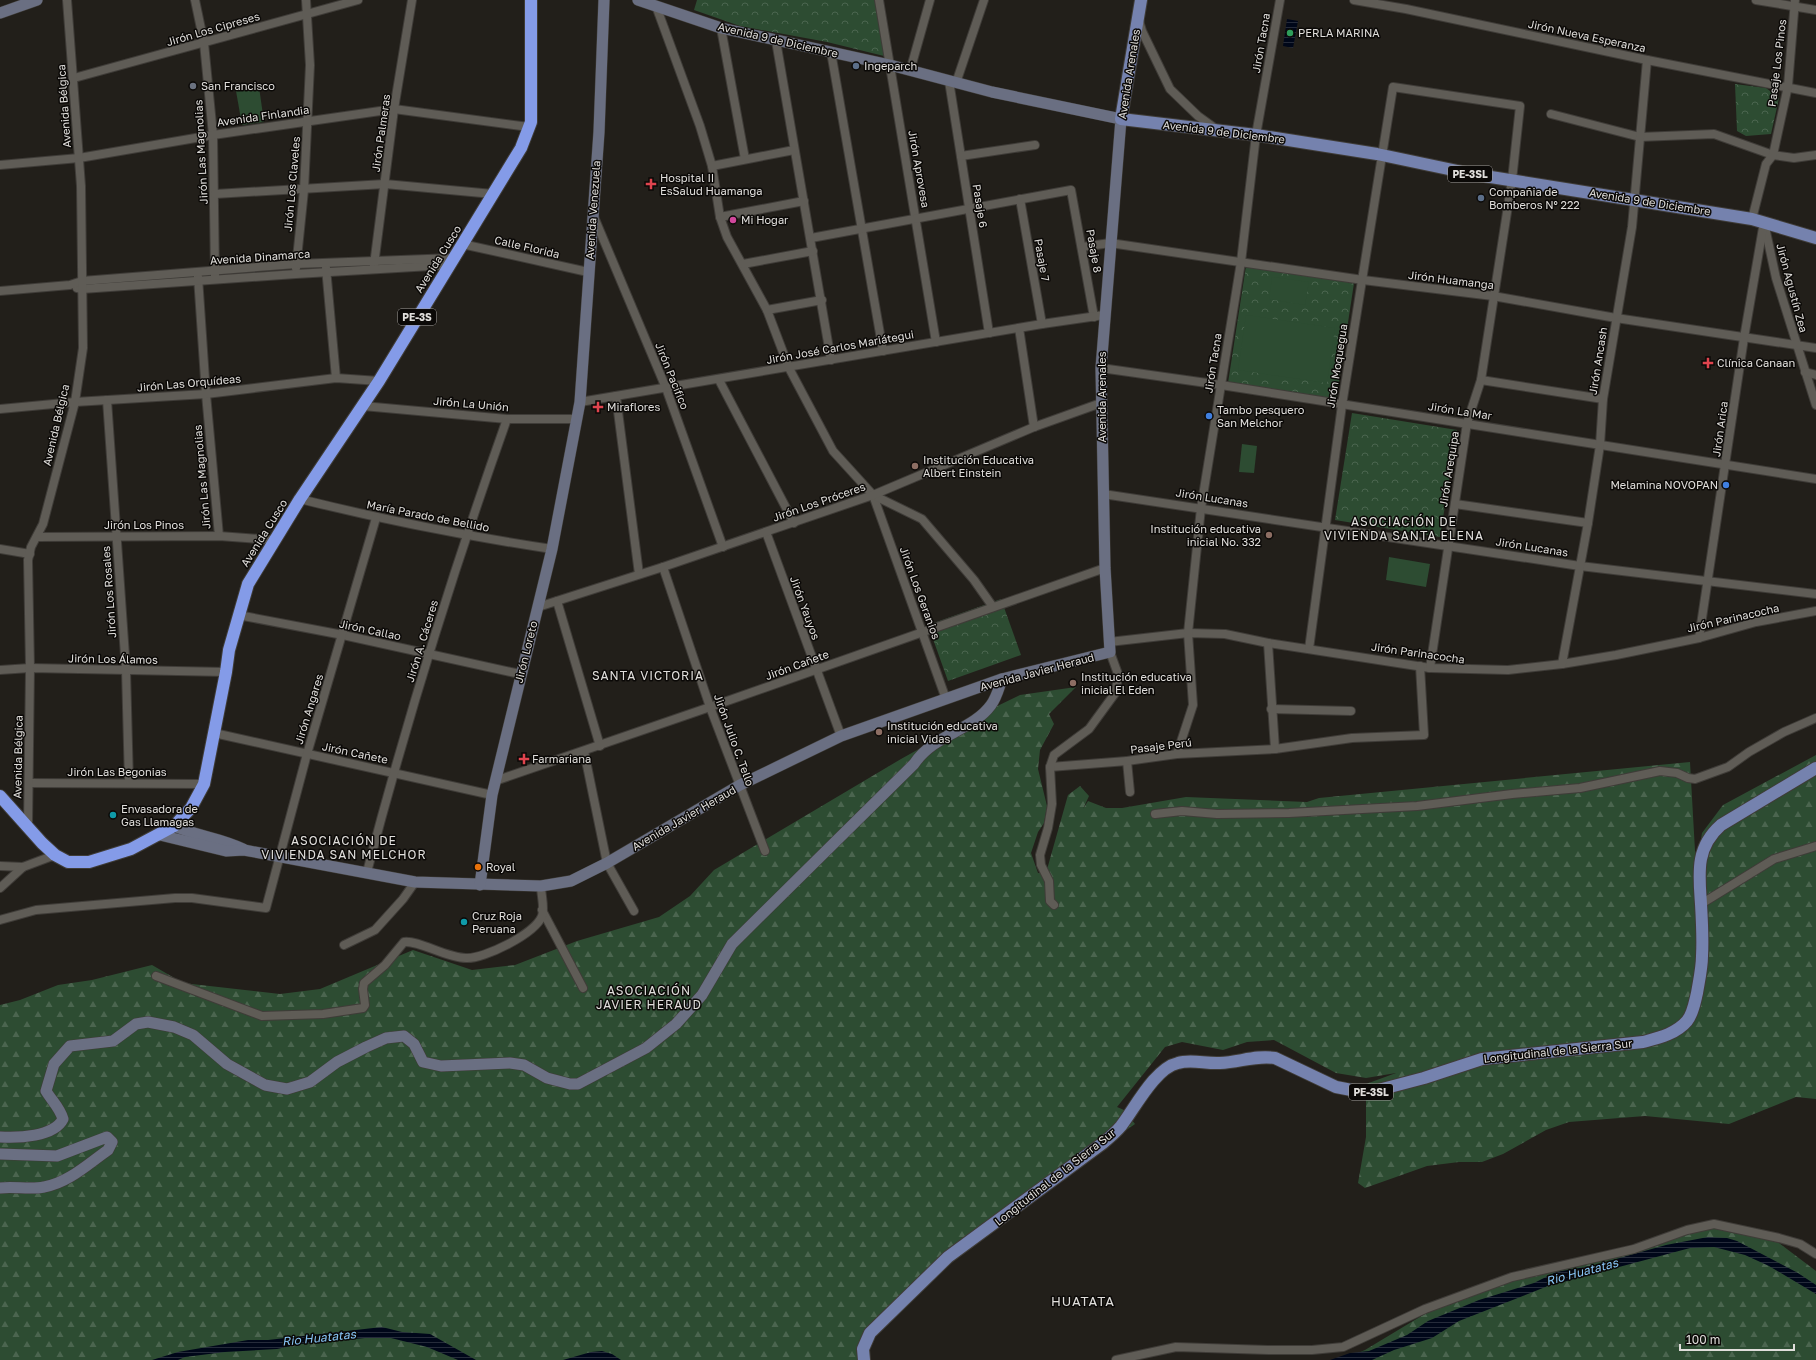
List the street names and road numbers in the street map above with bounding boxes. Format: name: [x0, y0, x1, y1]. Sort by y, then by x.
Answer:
street label: Jirón Los Cipreses: [165, 9, 261, 48]
street label: Jirón Tacna: [1249, 12, 1272, 74]
street label: Jirón Nueva Esperanza: [1527, 17, 1647, 54]
street label: Pasaje Los Pinos: [1765, 18, 1788, 107]
street label: Avenida 9 de Diciembre: [717, 19, 839, 60]
street label: Avenida Arenales: [1115, 28, 1142, 120]
street label: Avenida Bélgica: [54, 64, 73, 148]
street label: Jirón Palmeras: [369, 93, 392, 173]
street label: Jirón Las Magnolias: [191, 99, 210, 205]
street label: Avenida Finlandia: [216, 103, 310, 128]
street label: Avenida 9 de Diciembre: [1162, 118, 1286, 145]
street label: Jirón Aprovesa: [906, 129, 933, 209]
street label: Jirón Los Claveles: [281, 136, 302, 232]
street label: Avenida Venezuela: [583, 160, 602, 260]
road number: PE-3SL: [1448, 166, 1492, 182]
street label: Pasaje 6: [971, 183, 990, 229]
street label: Avenida 9 de Diciembre: [1588, 185, 1712, 218]
street label: Avenida Cusco: [412, 222, 464, 295]
street label: Pasaje 8: [1084, 228, 1105, 274]
street label: Calle Florida: [493, 233, 561, 260]
street label: Pasaje 7: [1032, 237, 1053, 283]
street label: Jirón Agustín Zea: [1774, 242, 1811, 334]
street label: Avenida Dinamarca: [209, 247, 311, 266]
street label: Jirón Huamanga: [1407, 268, 1495, 291]
road number: PE-3S: [398, 309, 436, 325]
street label: Jirón Moquegua: [1323, 323, 1350, 409]
street label: Jirón Ancash: [1586, 326, 1609, 396]
street label: Jirón José Carlos Mariátegui: [765, 327, 915, 366]
street label: Jirón Tacna: [1201, 332, 1224, 394]
street label: Jirón Pacifico: [653, 340, 692, 412]
street label: Avenida Arenales: [1095, 351, 1108, 443]
street label: Jirón Las Orquídeas: [136, 371, 242, 394]
street label: Avenida Bélgica: [40, 383, 71, 467]
street label: Jirón La Unión: [433, 394, 509, 413]
street label: Jirón La Mar: [1427, 399, 1494, 422]
street label: Jirón Arica: [1709, 400, 1730, 458]
street label: Jirón Las Magnolias: [190, 424, 213, 530]
street label: Jirón Arequipa: [1436, 430, 1461, 508]
street label: Jirón Los Próceres: [771, 479, 867, 524]
street label: Jirón Lucanas: [1175, 485, 1249, 510]
street label: Avenida Cusco: [238, 496, 290, 569]
street label: María Parado de Bellido: [366, 497, 491, 534]
street label: Jirón Los Pinos: [104, 518, 184, 531]
street label: Jirón Lucanas: [1495, 534, 1569, 559]
street label: Jirón Los Rosales: [99, 545, 118, 639]
street label: Jirón Los Geranios: [898, 545, 943, 641]
street label: Jirón Yauyos: [788, 574, 823, 642]
street label: Jirón A. Cáceres: [403, 598, 440, 684]
street label: Jirón Parinacocha: [1685, 601, 1780, 634]
street label: Jirón Callao: [338, 617, 403, 642]
street label: Jirón Loreto: [512, 619, 540, 684]
street label: Jirón Parinacocha: [1370, 639, 1466, 666]
street label: Jirón Cañete: [763, 647, 831, 682]
street label: Avenida Javier Heraud: [978, 650, 1095, 693]
street label: Jirón Los Álamos: [68, 651, 158, 666]
street label: Jirón Angares: [292, 672, 325, 746]
street label: Jirón Julio C. Tello: [712, 692, 757, 788]
street label: Avenida Bélgica: [10, 715, 25, 799]
street label: Pasaje Perú: [1129, 735, 1192, 756]
street label: Jirón Cañete: [321, 739, 389, 766]
street label: Jirón Las Begonias: [67, 765, 167, 778]
street label: Avenida Javier Heraud: [630, 783, 738, 853]
street label: Longitudinal de la Sierra Sur: [1483, 1036, 1634, 1065]
road number: PE-3SL: [1349, 1084, 1393, 1100]
street label: Longitudinal de la Sierra Sur: [992, 1125, 1118, 1228]

